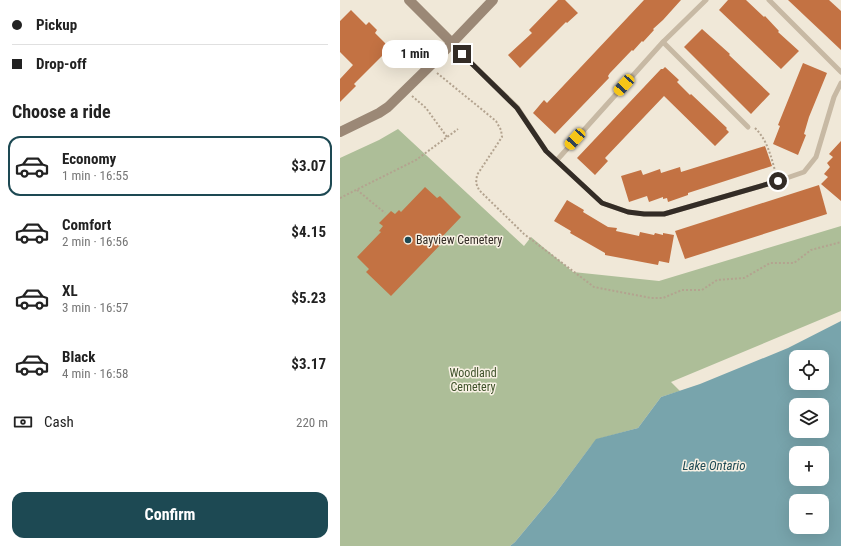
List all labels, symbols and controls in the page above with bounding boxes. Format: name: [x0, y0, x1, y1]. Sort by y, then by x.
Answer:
text: Pickup: [36, 16, 77, 34]
callout: 1 min: [382, 40, 448, 68]
route end: [453, 45, 471, 63]
text: 1 min: [401, 46, 429, 61]
text: Drop-off: [36, 55, 87, 73]
car: [612, 72, 636, 98]
text: Choose a ride: [12, 101, 111, 122]
car: [563, 126, 587, 152]
icon: car: [14, 148, 50, 184]
text: Economy: [62, 150, 116, 168]
text: $3.07: [291, 157, 326, 175]
text: 1 min · 16:55: [62, 168, 128, 183]
route start: [769, 172, 787, 190]
icon: car: [14, 214, 50, 250]
text: Comfort: [62, 216, 111, 234]
text: $4.15: [291, 223, 326, 241]
place label: Bayview Cemetery: [416, 233, 502, 247]
text: 2 min · 16:56: [62, 234, 128, 249]
marker: Bayview Cemetery: [403, 235, 413, 245]
icon: car: [14, 280, 50, 316]
text: XL: [62, 282, 78, 300]
text: $5.23: [291, 289, 326, 307]
text: 3 min · 16:57: [62, 300, 128, 315]
icon: car: [14, 346, 50, 382]
text: Black: [62, 348, 95, 366]
map controls: [789, 350, 829, 534]
button: locate: [789, 350, 829, 390]
text: $3.17: [291, 355, 326, 373]
text: 4 min · 16:58: [62, 366, 128, 381]
park label: Woodland Cemetery: [449, 366, 497, 394]
button: layers: [789, 398, 829, 438]
icon: cash: [12, 411, 34, 433]
text: Cash: [44, 413, 74, 431]
text: 220 m: [296, 415, 328, 430]
button: +: [789, 446, 829, 486]
water label: Lake Ontario: [683, 458, 746, 473]
button: Confirm: [12, 492, 328, 538]
button: −: [789, 494, 829, 534]

